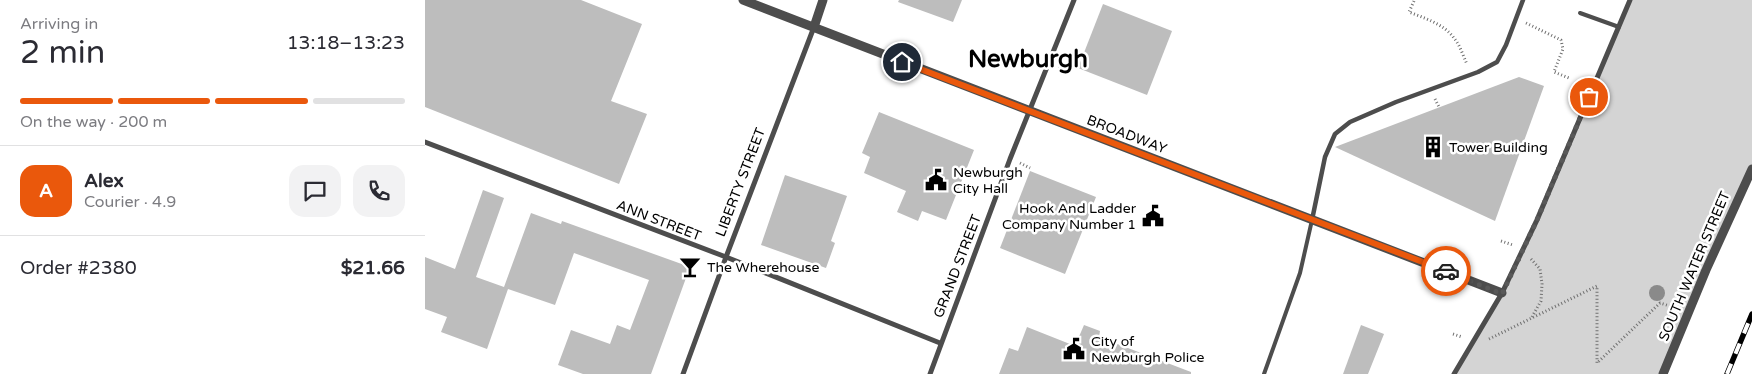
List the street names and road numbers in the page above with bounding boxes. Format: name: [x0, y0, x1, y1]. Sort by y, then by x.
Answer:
street label: BROADWAY: [1084, 111, 1169, 158]
street label: LIBERTY STREET: [712, 125, 769, 239]
street label: SOUTH WATER STREET: [1655, 188, 1734, 344]
street label: ANN STREET: [614, 196, 704, 245]
street label: GRAND STREET: [930, 212, 985, 320]

